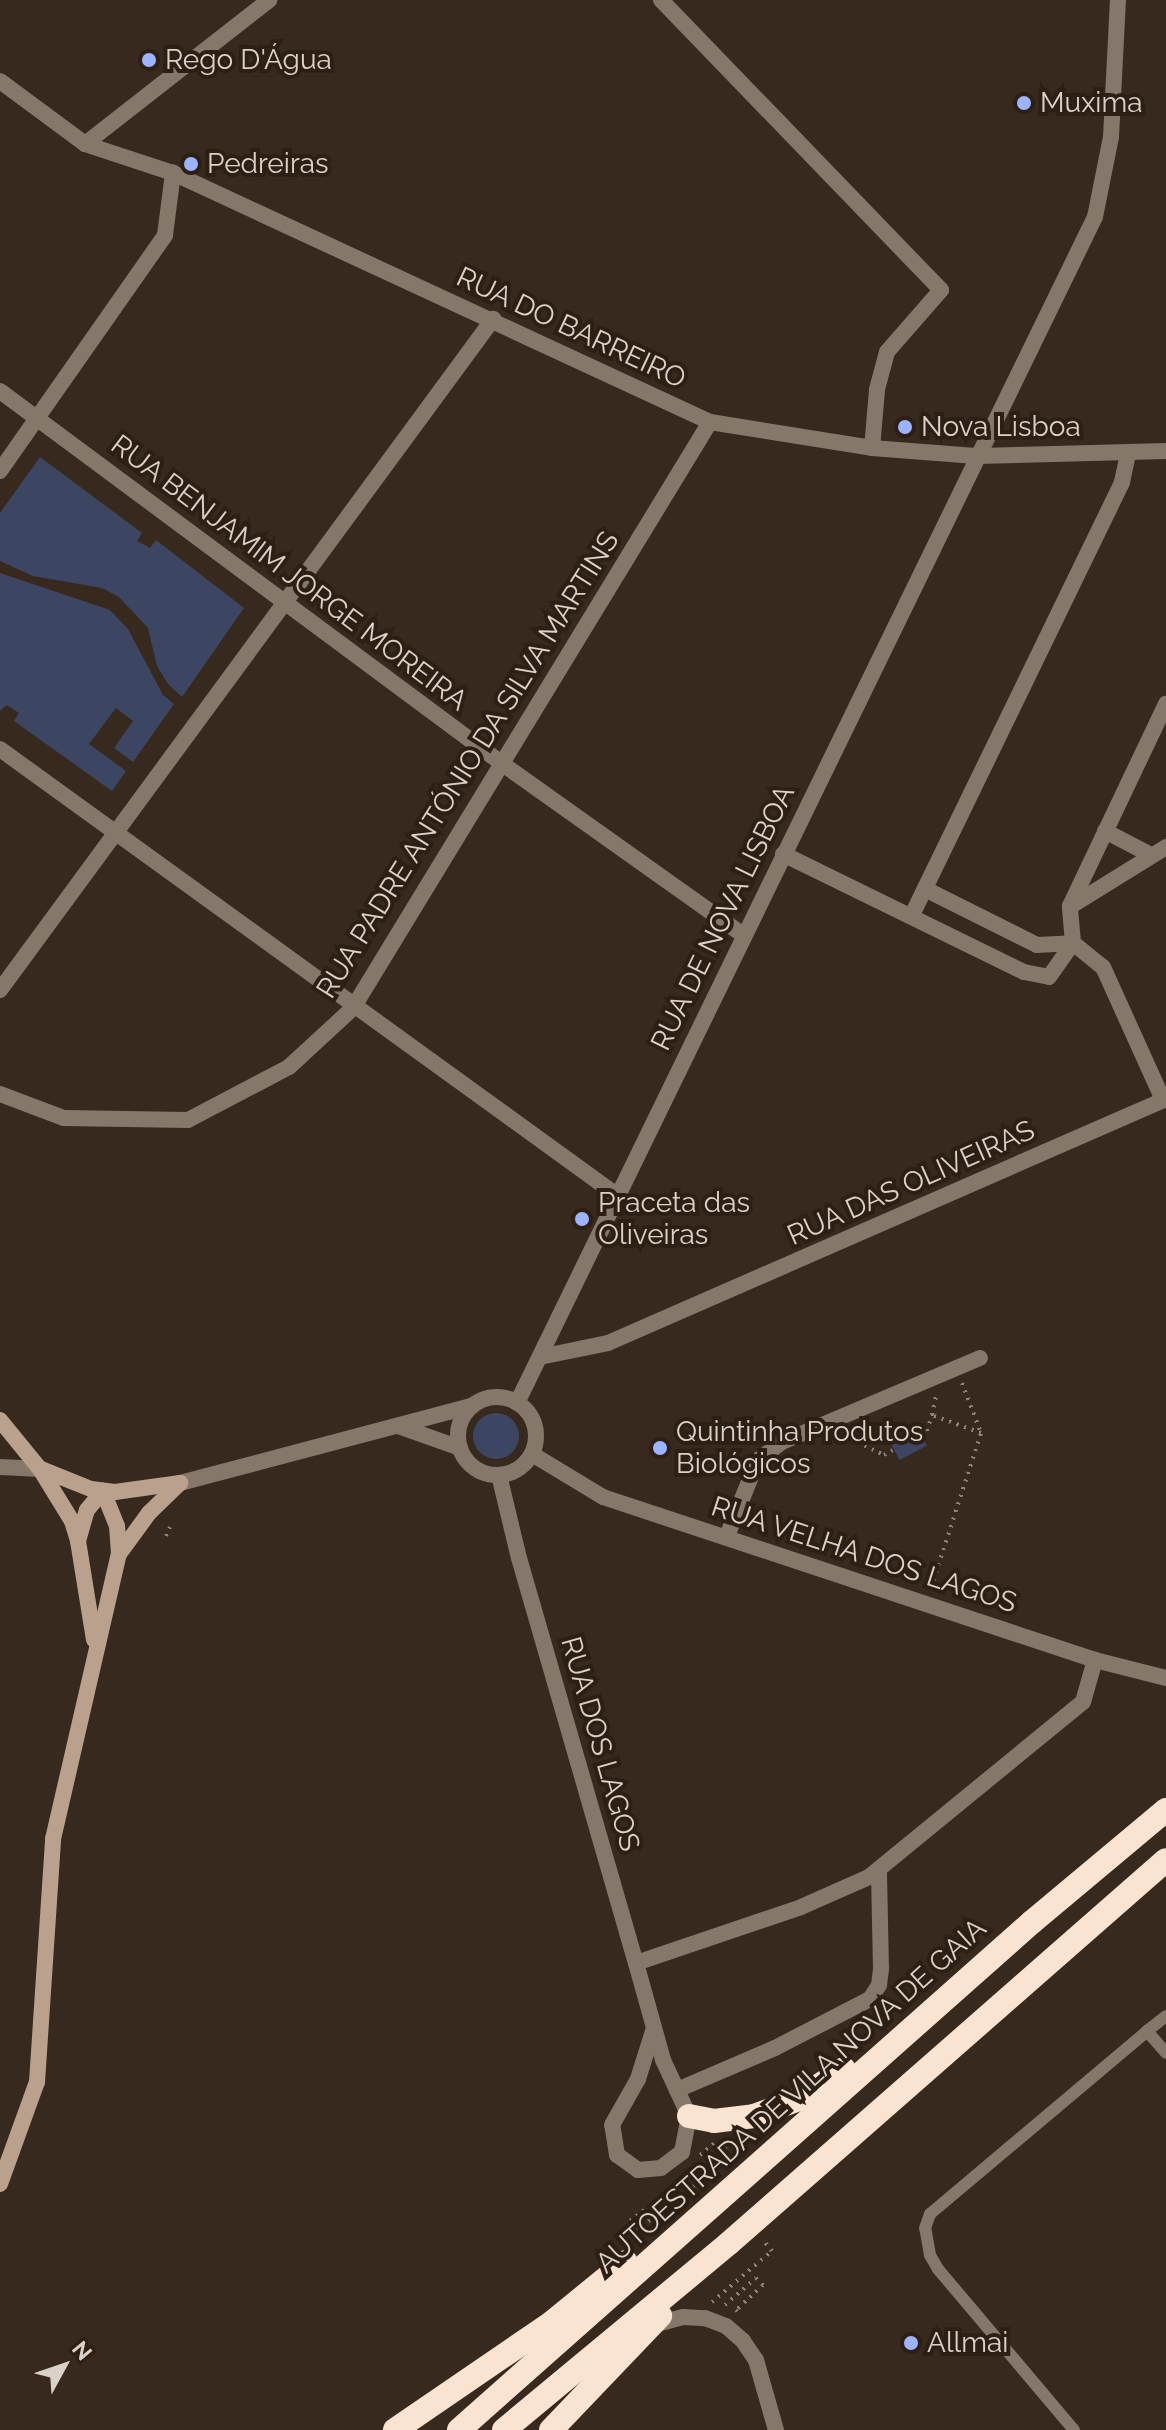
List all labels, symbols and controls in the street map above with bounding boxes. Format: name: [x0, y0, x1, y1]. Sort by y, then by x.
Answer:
place label: Rego D'Água: [165, 43, 332, 77]
marker: Rego D'Água: [140, 51, 158, 69]
place label: Muxima: [1040, 86, 1142, 120]
marker: Muxima: [1015, 94, 1033, 112]
place label: Pedreiras: [207, 147, 328, 181]
marker: Pedreiras: [182, 155, 200, 173]
street label: RUA DO BARREIRO: [451, 260, 691, 396]
place label: Nova Lisboa: [921, 410, 1081, 444]
marker: Nova Lisboa: [896, 418, 914, 436]
street label: RUA BENJAMIM JORGE MOREIRA: [104, 427, 474, 719]
street label: RUA PADRE ANTÓNIO DA SILVA MARTINS: [309, 524, 627, 1006]
street label: RUA DE NOVA LISBOA: [644, 779, 802, 1057]
street label: RUA DAS OLIVEIRAS: [782, 1113, 1040, 1253]
place label: Praceta das Oliveiras: [598, 1186, 750, 1252]
marker: Praceta das Oliveiras: [573, 1210, 591, 1228]
place label: Quintinha Produtos Biológicos: [676, 1415, 923, 1481]
marker: Quintinha Produtos Biológicos: [651, 1439, 669, 1457]
street label: RUA VELHA DOS LAGOS: [706, 1489, 1022, 1621]
street label: RUA DOS LAGOS: [553, 1632, 647, 1856]
street label: AUTOESTRADA DE VILA NOVA DE GAIA: [588, 1911, 994, 2281]
north arrow: [24, 2326, 104, 2406]
place label: Allmai: [927, 2326, 1008, 2360]
marker: Allmai: [902, 2334, 920, 2352]
text: N: [67, 2336, 98, 2365]

